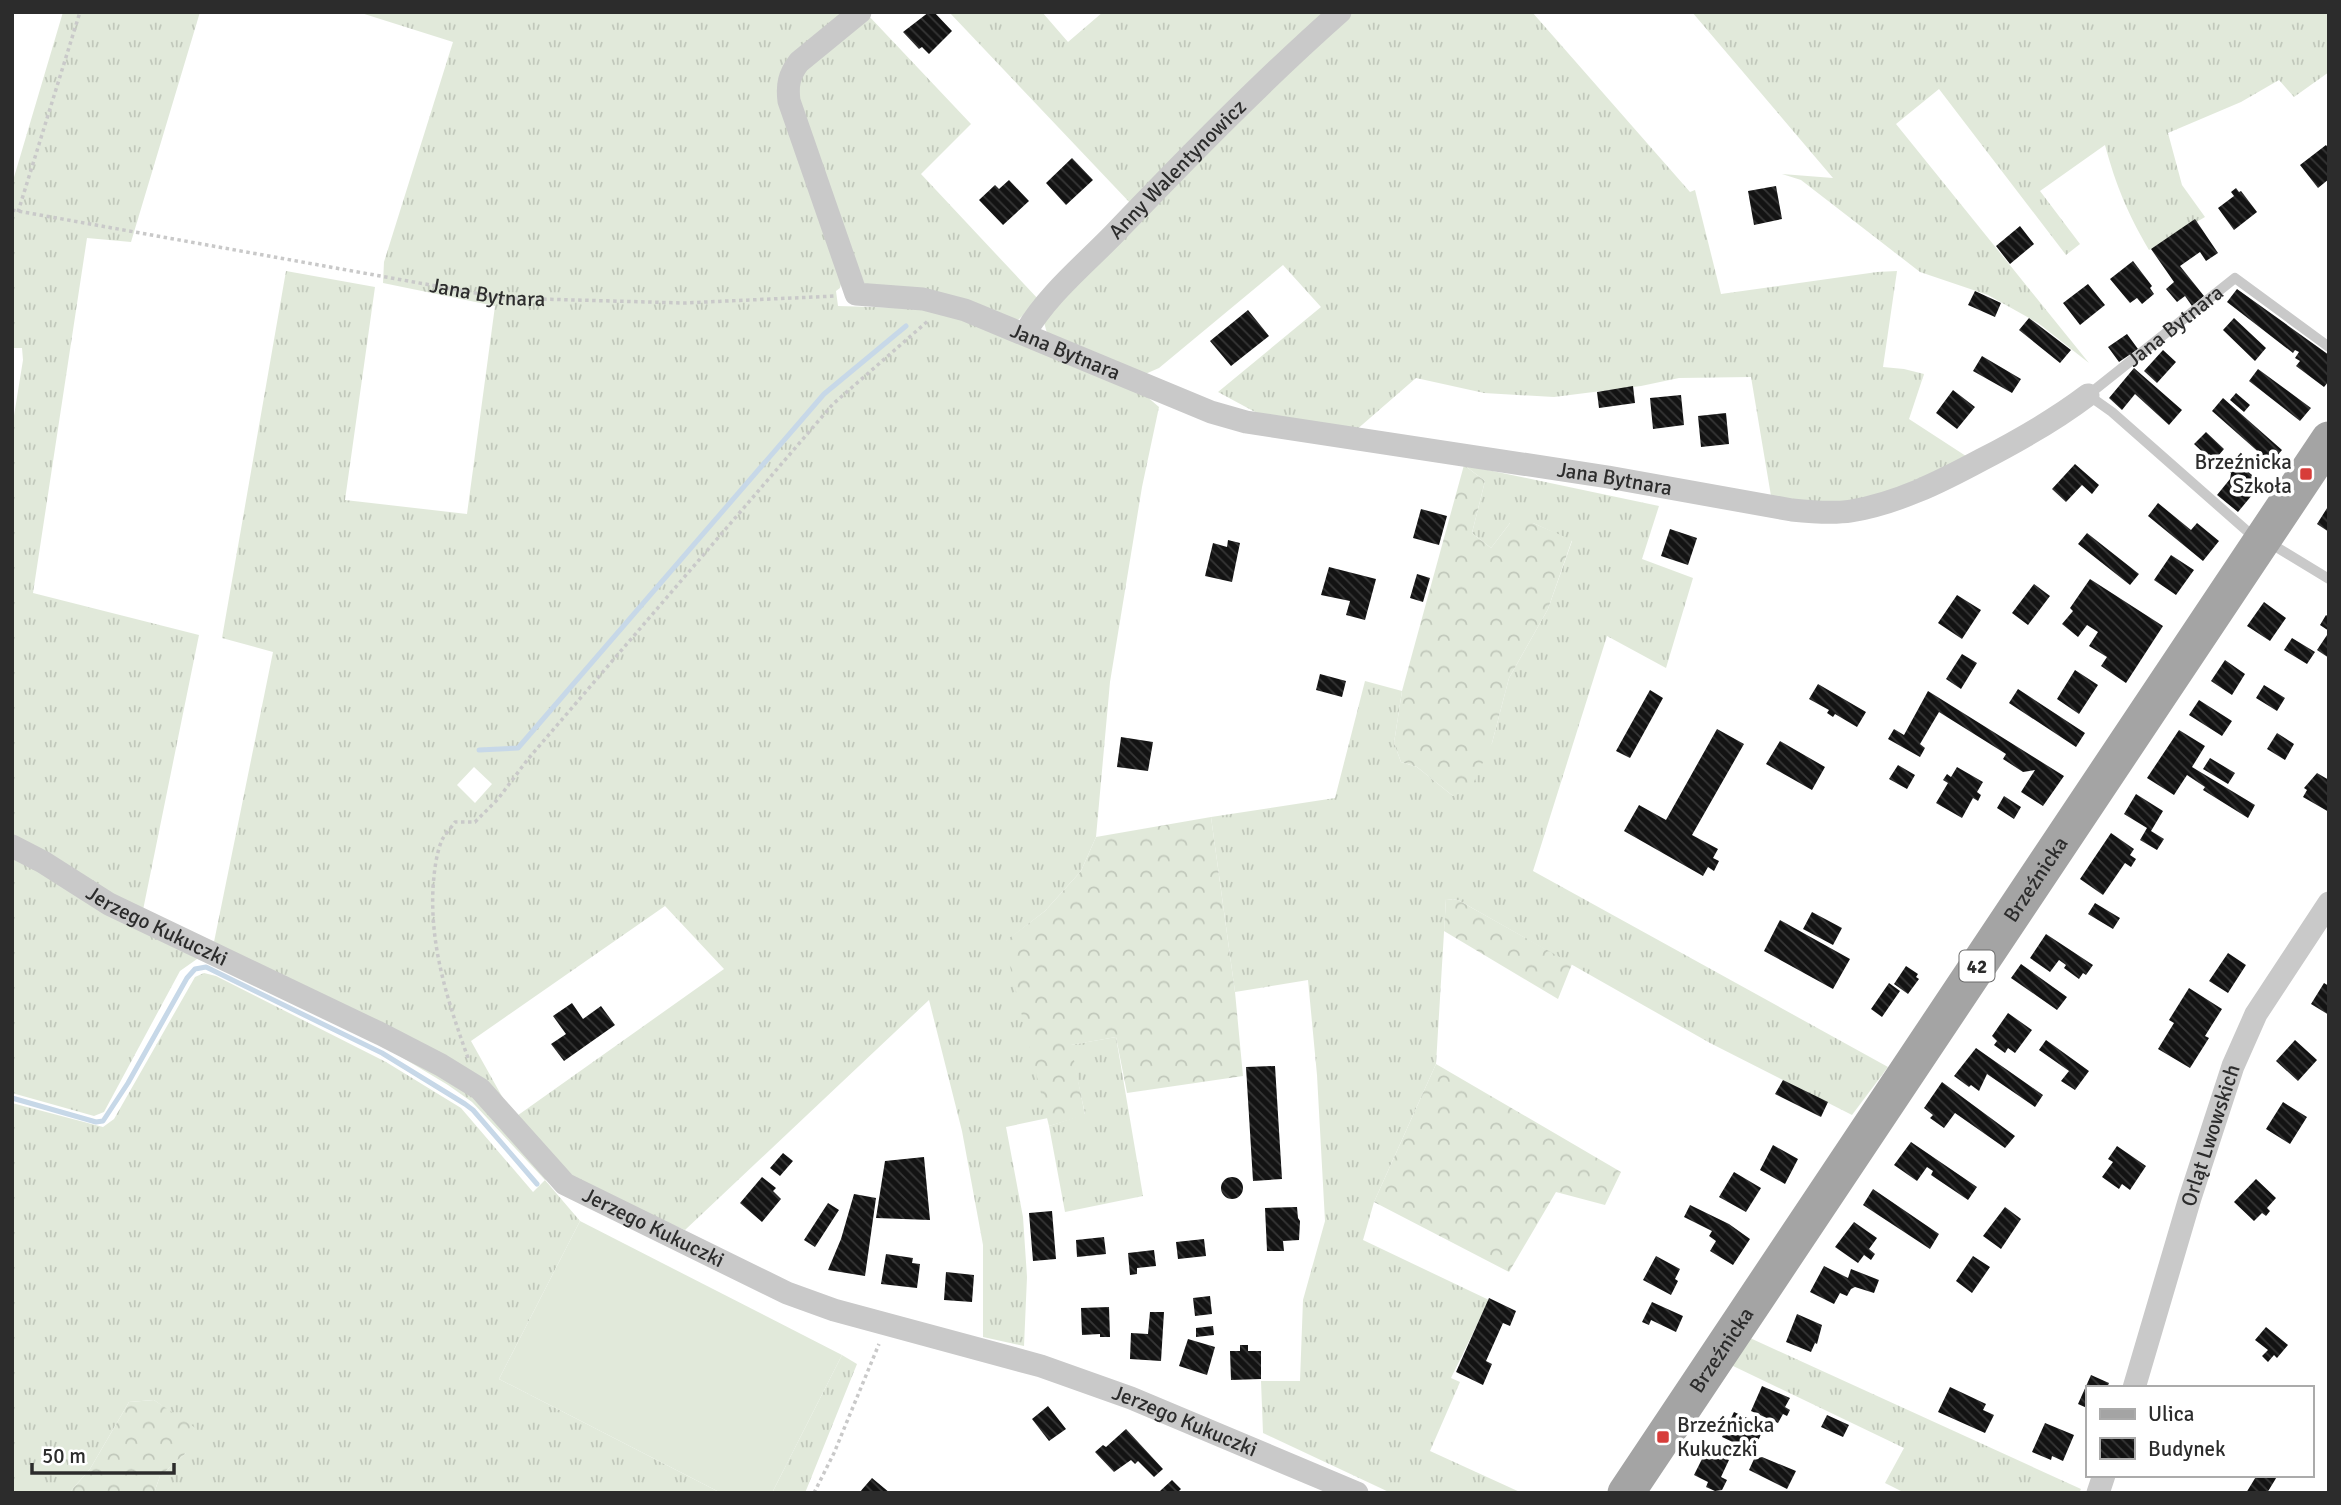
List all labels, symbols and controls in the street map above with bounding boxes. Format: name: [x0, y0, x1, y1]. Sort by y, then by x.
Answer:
street label: Anny Walentynowicz: [1103, 94, 1252, 245]
street label: Jana Bytnara: [428, 272, 546, 312]
street label: Jana Bytnara: [2121, 279, 2229, 372]
street label: Jana Bytnara: [1007, 317, 1124, 386]
place label: Brzeźnicka Szkoła: [2195, 449, 2292, 499]
street label: Jana Bytnara: [1555, 456, 1674, 501]
marker: Brzeźnicka Szkoła: [2298, 466, 2314, 482]
street label: Brzeźnicka: [1998, 831, 2074, 927]
street label: Jerzego Kukuczki: [81, 880, 232, 972]
road number: 42: [1960, 950, 1994, 982]
street label: Orląt Lwowskich: [2175, 1061, 2246, 1209]
street label: Jerzego Kukuczki: [578, 1182, 729, 1273]
street label: Brzeźnicka: [1684, 1302, 1759, 1398]
street label: Jerzego Kukuczki: [1109, 1379, 1261, 1463]
legend: [2086, 1386, 2313, 1477]
text: Ulica: [2148, 1401, 2194, 1427]
place label: Brzeźnicka Kukuczki: [1677, 1412, 1774, 1462]
marker: Brzeźnicka Kukuczki: [1655, 1429, 1671, 1445]
scale bar: [32, 1432, 173, 1476]
text: Budynek: [2148, 1436, 2226, 1462]
text: 50 m: [42, 1443, 86, 1469]

